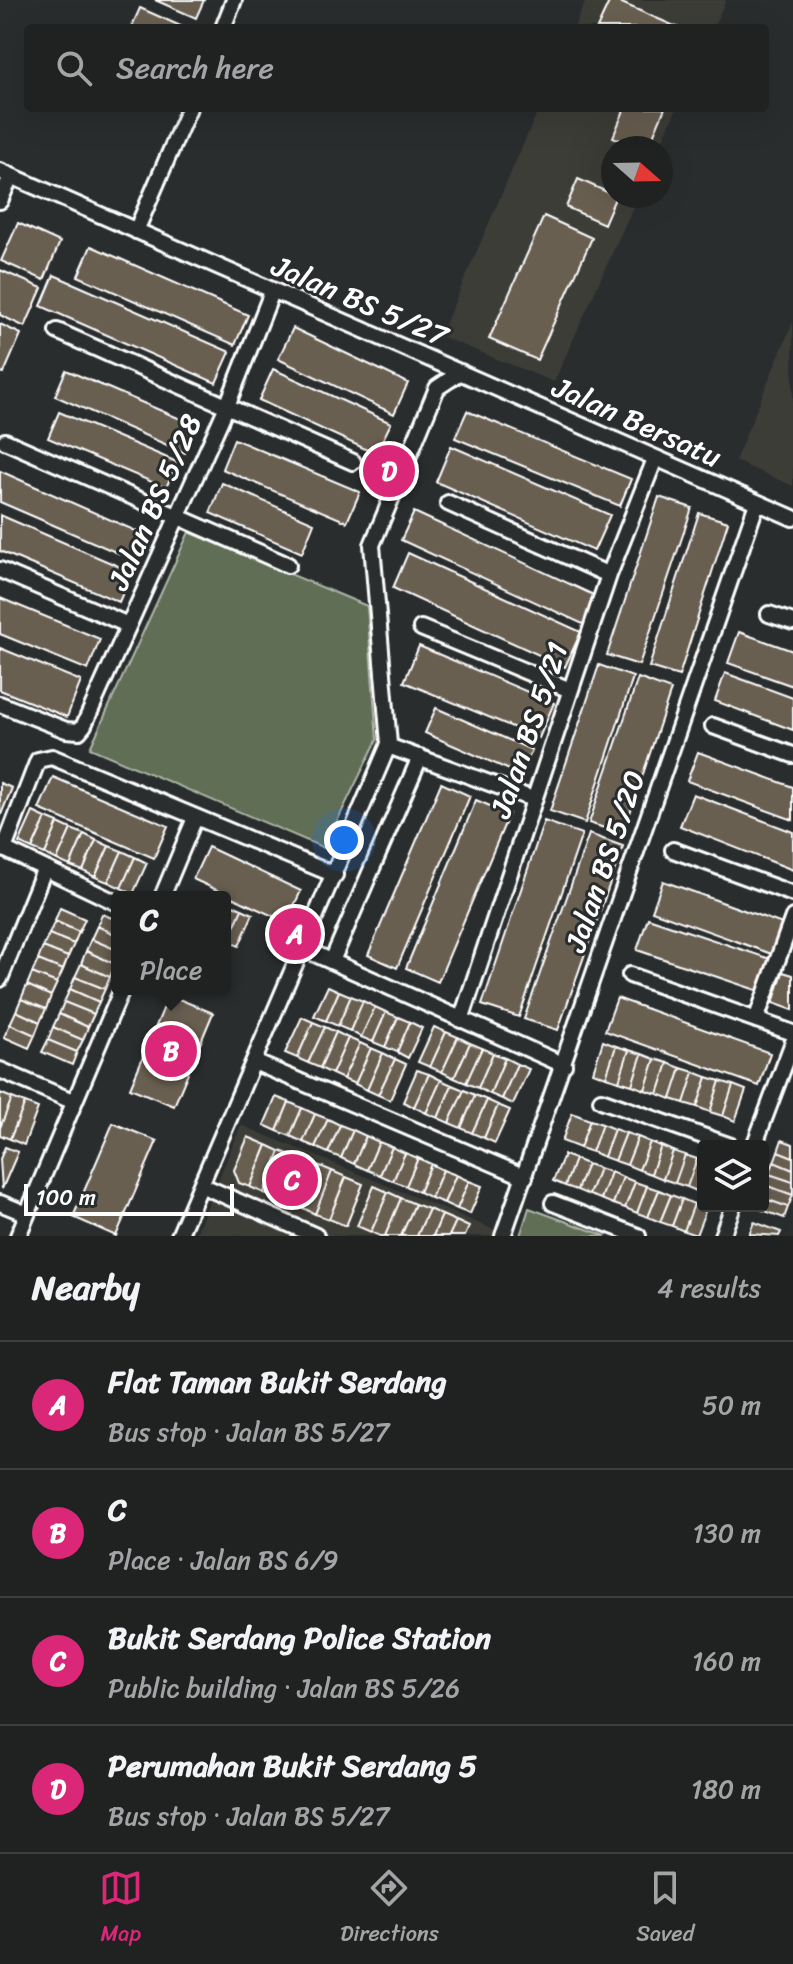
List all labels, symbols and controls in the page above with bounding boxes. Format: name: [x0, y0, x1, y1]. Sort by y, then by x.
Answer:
search box: [24, 24, 769, 112]
text: Search here: [116, 41, 274, 95]
icon: search: [52, 46, 96, 90]
north arrow: [601, 136, 673, 208]
street label: Jalan BS 5/27: [262, 239, 459, 363]
street label: Jalan Bersatu: [543, 360, 731, 483]
street label: Jalan BS 5/28: [92, 405, 218, 600]
pin: D: [363, 441, 415, 501]
street label: Jalan BS 5/21: [473, 635, 584, 826]
street label: Jalan BS 5/20: [548, 763, 661, 960]
your location: [324, 820, 364, 860]
popup: [111, 891, 231, 995]
text: C: [140, 893, 158, 947]
pin: A: [269, 904, 321, 964]
text: Place: [140, 947, 202, 993]
pin: B: [145, 1021, 197, 1081]
map controls: [697, 1140, 769, 1212]
button: layers: [697, 1140, 769, 1212]
pin: C: [266, 1150, 318, 1210]
text: 100 m: [36, 1178, 96, 1217]
scale bar: [24, 1180, 234, 1216]
text: Nearby: [32, 1258, 140, 1318]
text: 4 results: [657, 1265, 761, 1311]
text: Flat Taman Bukit Serdang: [108, 1355, 447, 1409]
text: A: [49, 1382, 67, 1428]
text: 50 m: [702, 1382, 761, 1428]
text: Bus stop · Jalan BS 5/27: [108, 1409, 389, 1455]
text: C: [108, 1483, 127, 1537]
text: B: [50, 1510, 66, 1556]
text: 130 m: [692, 1510, 761, 1556]
text: Place · Jalan BS 6/9: [108, 1537, 339, 1583]
text: Bukit Serdang Police Station: [108, 1611, 491, 1665]
text: C: [50, 1638, 66, 1684]
text: 160 m: [692, 1638, 761, 1684]
text: Public building · Jalan BS 5/26: [108, 1665, 460, 1711]
text: Perumahan Bukit Serdang 5: [108, 1739, 477, 1793]
text: D: [50, 1766, 66, 1812]
text: 180 m: [691, 1766, 761, 1812]
text: Bus stop · Jalan BS 5/27: [108, 1793, 389, 1839]
tab: Map: [99, 1866, 143, 1953]
tab: Directions: [340, 1866, 439, 1953]
tab: Saved: [636, 1866, 694, 1953]

